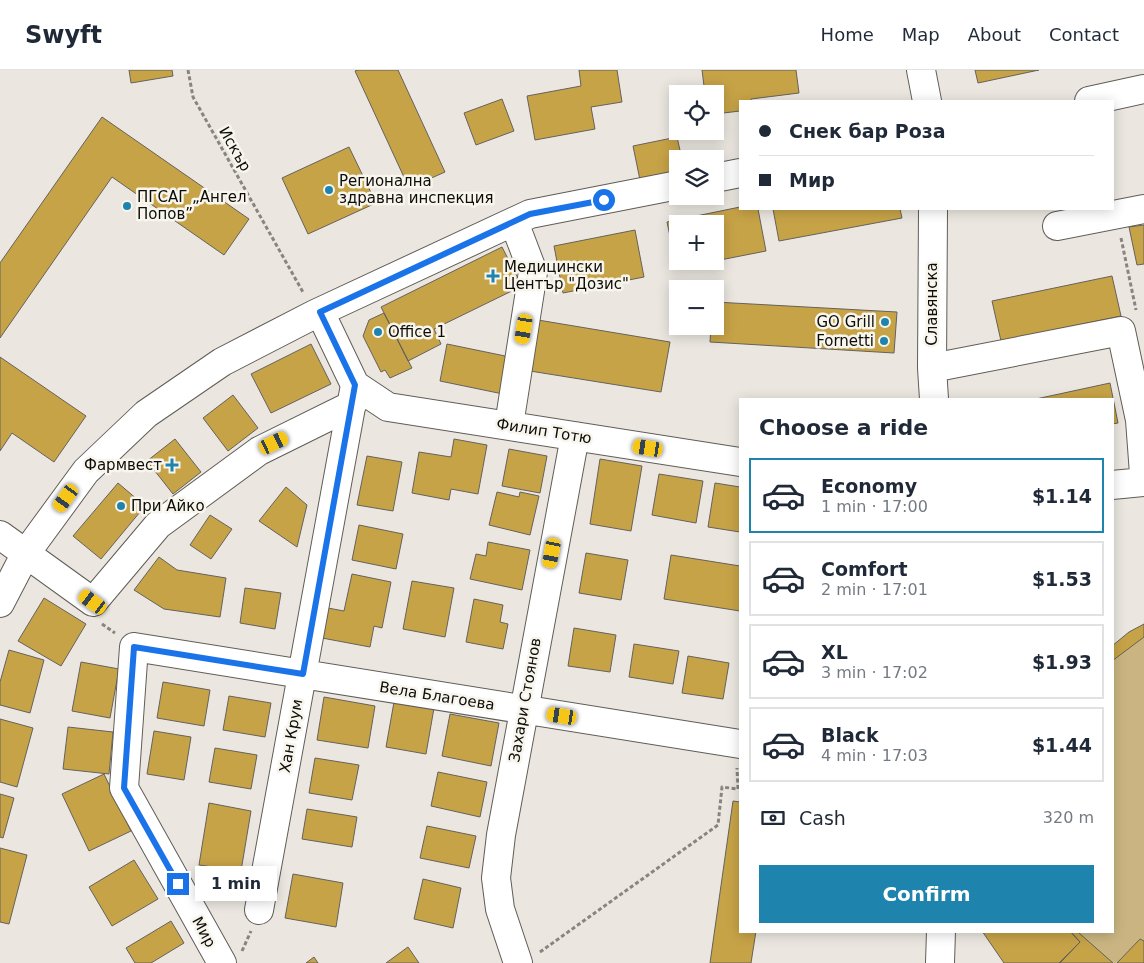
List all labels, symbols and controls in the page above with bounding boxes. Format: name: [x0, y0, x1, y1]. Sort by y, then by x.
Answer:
text: Swyft: [25, 21, 102, 49]
text: Home: [821, 24, 874, 45]
text: Map: [902, 24, 940, 45]
text: About: [968, 24, 1021, 45]
text: Contact: [1049, 24, 1119, 45]
map controls: [669, 85, 724, 335]
button: locate: [669, 85, 724, 140]
text: Снек бар Роза: [789, 120, 946, 142]
street label: Искър: [215, 123, 255, 175]
button: layers: [669, 150, 724, 205]
text: Мир: [789, 169, 835, 191]
place label: Регионална здравна инспекция: [339, 172, 494, 207]
marker: Регионална здравна инспекция: [323, 184, 335, 196]
place label: ПГСАГ „Ангел Попов”: [137, 188, 247, 223]
route start: [593, 189, 615, 211]
marker: ПГСАГ „Ангел Попов”: [121, 200, 133, 212]
button: +: [669, 215, 724, 270]
place label: Медицински Център "Дозис": [504, 258, 629, 293]
street label: Славянска: [923, 262, 941, 346]
marker: Медицински Център "Дозис": [486, 269, 500, 283]
button: −: [669, 280, 724, 335]
car: [514, 313, 533, 345]
place label: GO Grill: [817, 313, 875, 331]
marker: GO Grill: [879, 316, 891, 328]
place label: Office 1: [388, 323, 446, 341]
marker: Office 1: [372, 326, 384, 338]
place label: Fornetti: [816, 332, 874, 350]
marker: Fornetti: [878, 335, 890, 347]
street label: Филип Тотю: [495, 415, 593, 447]
text: Choose a ride: [759, 415, 928, 440]
car: [257, 430, 290, 456]
car: [632, 438, 663, 458]
place label: Фармвест: [84, 456, 162, 474]
marker: Фармвест: [166, 459, 178, 471]
icon: car: [761, 473, 806, 518]
text: Economy: [821, 475, 917, 497]
car: [51, 481, 80, 515]
text: $1.14: [1032, 485, 1092, 507]
place label: При Айко: [131, 497, 205, 515]
text: 1 min · 17:00: [821, 497, 928, 516]
marker: При Айко: [115, 500, 127, 512]
car: [541, 537, 562, 569]
icon: car: [761, 556, 806, 601]
text: Comfort: [821, 558, 908, 580]
text: $1.53: [1032, 568, 1092, 590]
text: 2 min · 17:01: [821, 580, 928, 599]
car: [76, 587, 109, 617]
street label: Захари Стоянов: [505, 636, 545, 764]
icon: car: [761, 639, 806, 684]
text: XL: [821, 641, 848, 663]
text: $1.93: [1032, 651, 1092, 673]
text: 3 min · 17:02: [821, 663, 928, 682]
street label: Вела Благоева: [378, 678, 496, 714]
street label: Хан Крум: [276, 698, 306, 774]
car: [546, 706, 577, 726]
icon: car: [761, 722, 806, 767]
text: Black: [821, 724, 879, 746]
text: $1.44: [1032, 734, 1092, 756]
text: 4 min · 17:03: [821, 746, 928, 765]
icon: cash: [759, 804, 787, 832]
text: Cash: [799, 807, 846, 829]
text: 320 m: [1043, 808, 1094, 827]
button: Confirm: [759, 865, 1094, 923]
callout: 1 min: [196, 866, 278, 902]
route end: [167, 873, 189, 895]
text: 1 min: [211, 874, 261, 893]
street label: Мир: [188, 914, 220, 950]

